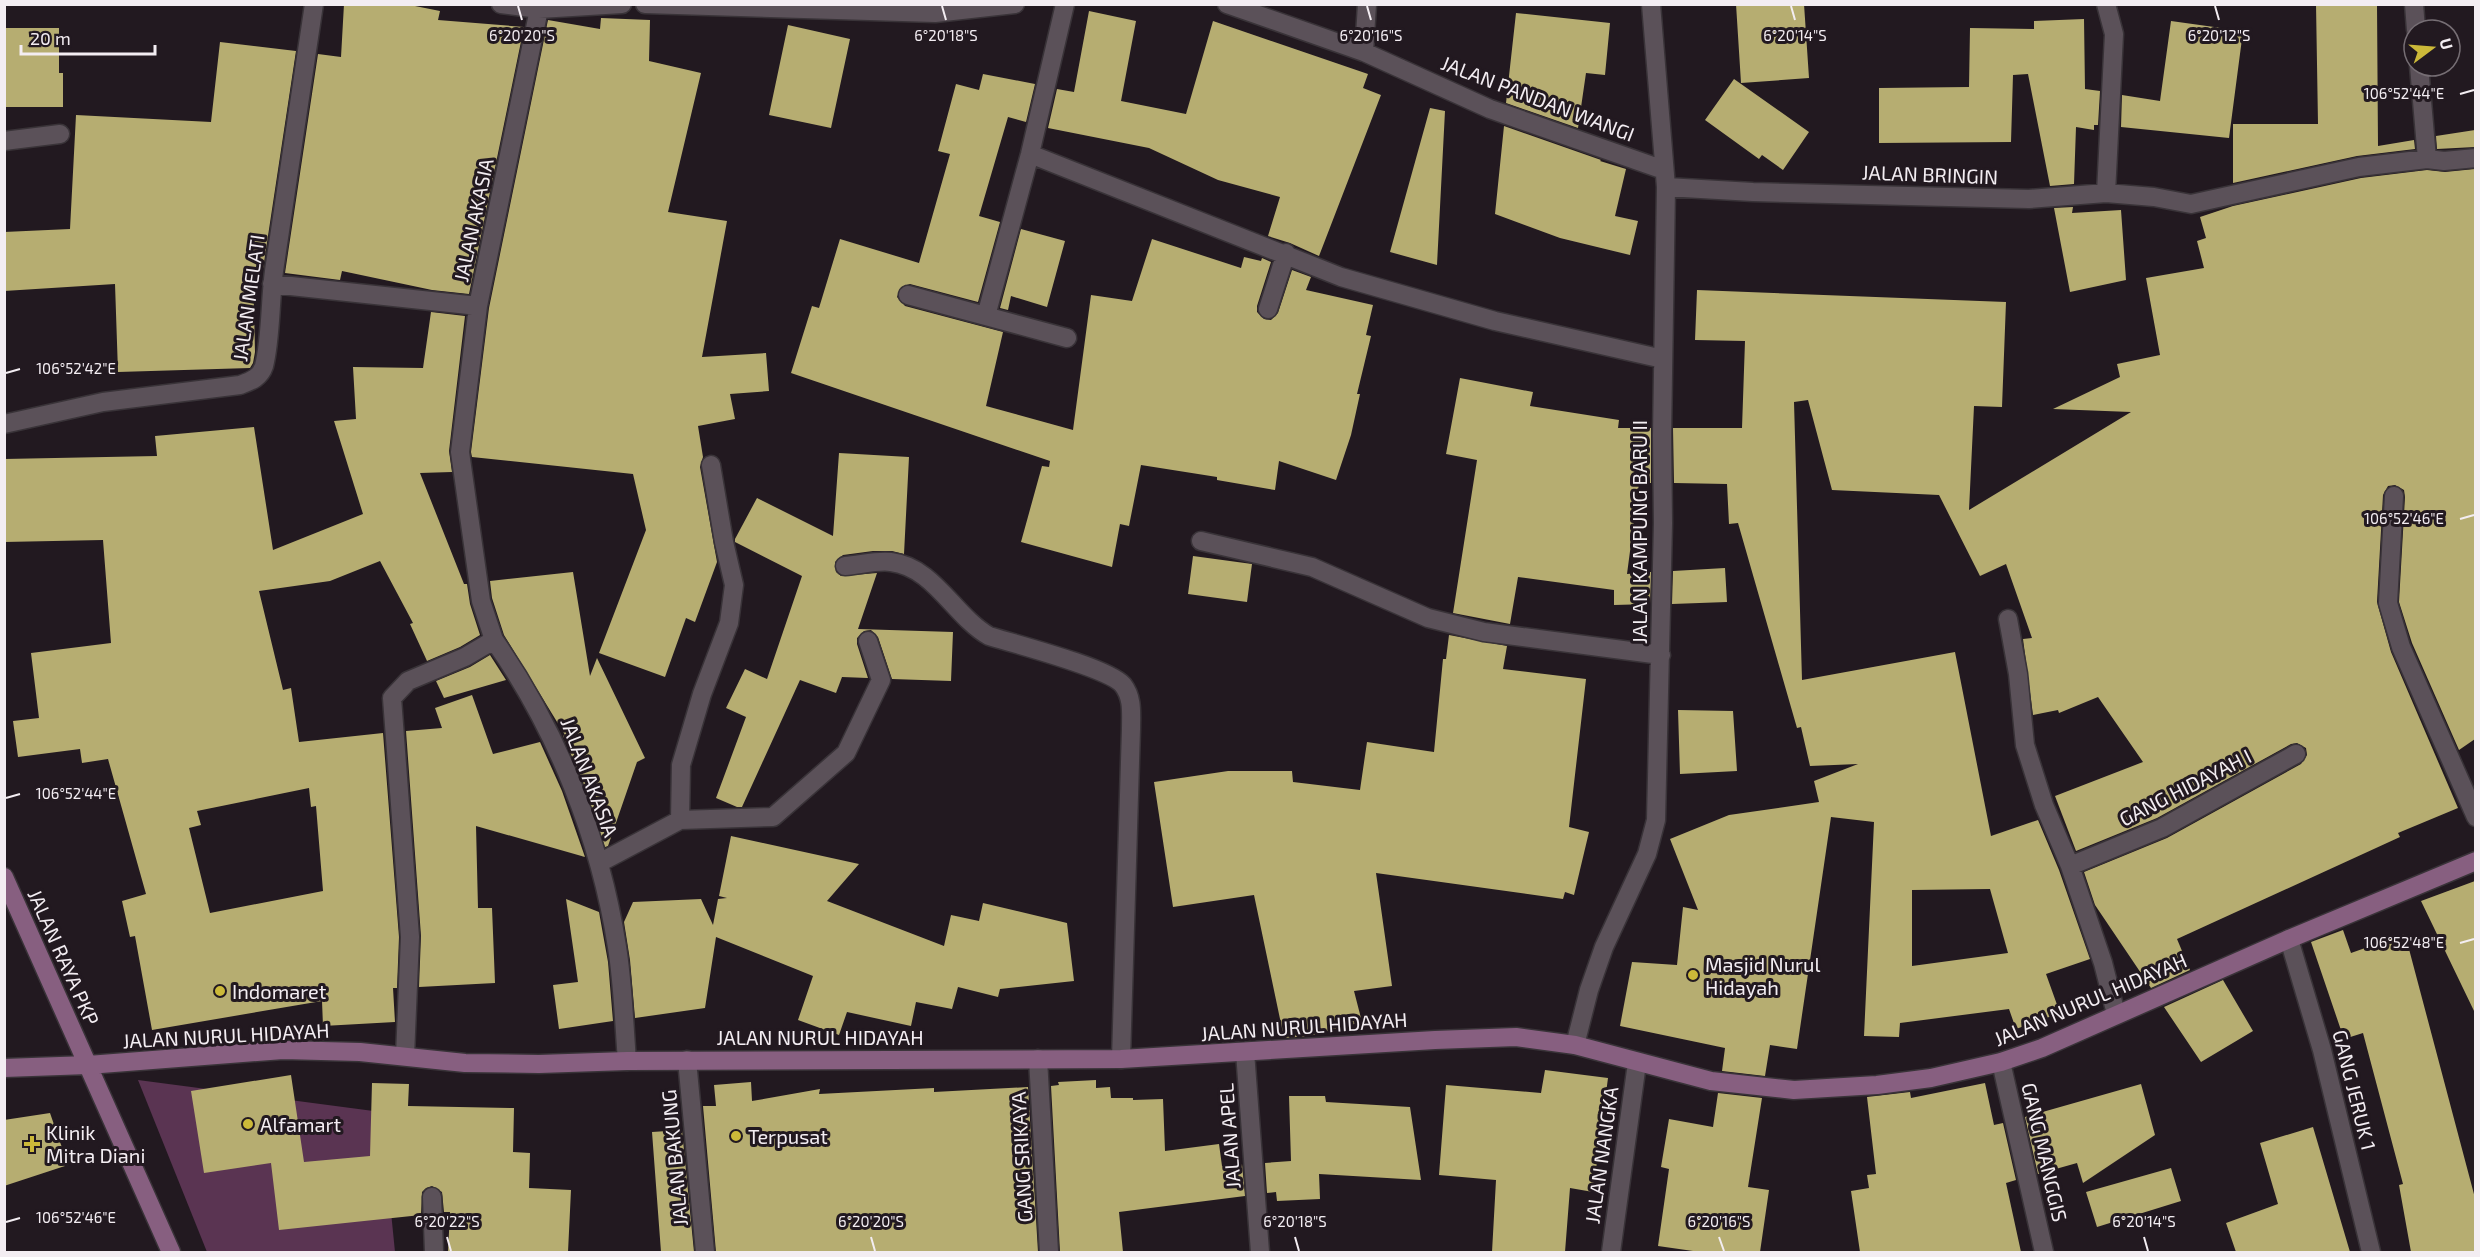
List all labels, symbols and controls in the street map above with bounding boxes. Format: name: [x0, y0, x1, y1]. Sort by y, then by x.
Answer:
scale bar: [21, 18, 154, 56]
north arrow: [2402, 18, 2462, 78]
text: 6°20'20"S: [489, 26, 555, 44]
text: 6°20'18"S: [914, 26, 978, 44]
text: 6°20'16"S: [1340, 26, 1402, 44]
text: 6°20'14"S: [1763, 26, 1827, 44]
text: 6°20'12"S: [2188, 26, 2250, 44]
text: 20 m: [30, 27, 71, 49]
text: U: [2436, 36, 2458, 52]
street label: JALAN PANDAN WANGI: [1438, 50, 1638, 146]
text: 106°52'44"E: [2364, 84, 2444, 102]
street label: JALAN AKASIA: [448, 156, 498, 284]
street label: JALAN BRINGIN: [1861, 160, 1999, 188]
street label: JALAN MELATI: [227, 233, 269, 363]
text: 106°52'42"E: [36, 359, 116, 377]
street label: JALAN KAMPUNG BARU II: [1627, 420, 1651, 644]
text: 106°52'46"E: [2364, 509, 2444, 527]
street label: JALAN AKASIA: [556, 714, 624, 840]
street label: GANG HIDAYAH I: [2115, 743, 2255, 831]
text: 106°52'44"E: [36, 784, 116, 802]
street label: JALAN RAYA PKP: [23, 885, 105, 1029]
text: 106°52'48"E: [2364, 933, 2444, 951]
street label: JALAN NURUL HIDAYAH: [1990, 947, 2190, 1051]
place label: Masjid Nurul Hidayah: [1705, 952, 1820, 999]
marker: Masjid Nurul Hidayah: [1686, 968, 1700, 982]
place label: Indomaret: [232, 979, 327, 1003]
marker: Indomaret: [213, 984, 227, 998]
street label: JALAN NURUL HIDAYAH: [1200, 1007, 1408, 1045]
street label: JALAN NURUL HIDAYAH: [122, 1018, 330, 1052]
street label: JALAN NURUL HIDAYAH: [716, 1025, 924, 1049]
street label: GANG JERUK 1: [2328, 1027, 2382, 1153]
street label: GANG MANGGIS: [2017, 1080, 2073, 1224]
street label: JALAN APEL: [1213, 1082, 1245, 1190]
street label: JALAN NANGKA: [1580, 1084, 1623, 1225]
street label: JALAN BAKUNG: [656, 1089, 692, 1227]
street label: GANG SRIKAYA: [1006, 1090, 1036, 1223]
place label: Alfamart: [260, 1112, 341, 1136]
marker: Alfamart: [241, 1117, 255, 1131]
place label: Klinik Mitra Diani: [46, 1120, 145, 1167]
place label: Terpusat: [748, 1124, 828, 1148]
marker: Terpusat: [729, 1129, 743, 1143]
marker: Klinik Mitra Diani: [23, 1135, 41, 1153]
text: 106°52'46"E: [36, 1208, 116, 1226]
text: 6°20'22"S: [414, 1212, 480, 1230]
text: 6°20'20"S: [838, 1212, 904, 1230]
text: 6°20'18"S: [1263, 1212, 1327, 1230]
text: 6°20'16"S: [1688, 1212, 1750, 1230]
text: 6°20'14"S: [2112, 1212, 2176, 1230]

